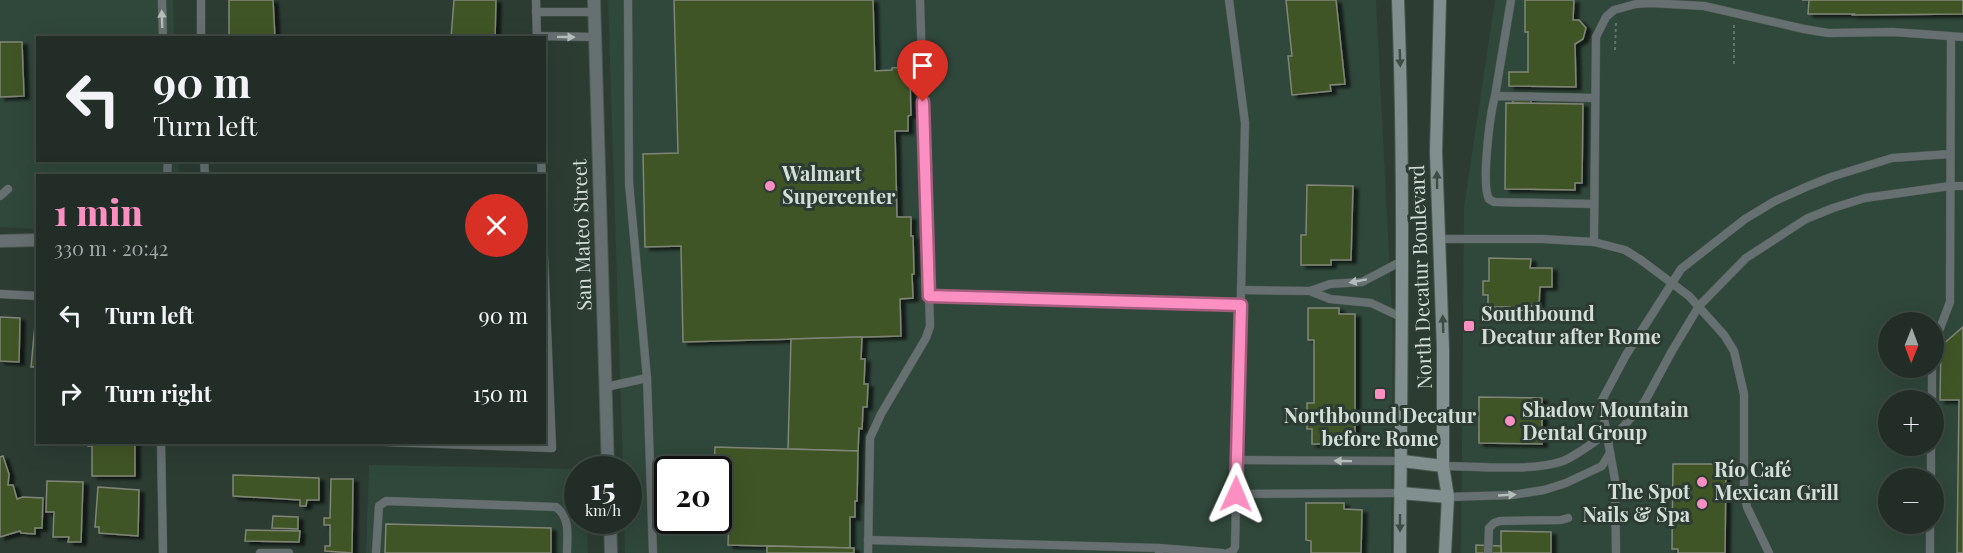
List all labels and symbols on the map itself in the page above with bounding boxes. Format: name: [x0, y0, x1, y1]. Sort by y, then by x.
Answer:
one-way arrow: [158, 9, 167, 28]
one-way arrow: [557, 32, 576, 41]
pin: [897, 40, 948, 102]
one-way arrow: [1395, 49, 1405, 68]
street label: San Mateo Street: [564, 158, 597, 311]
place label: Walmart Supercenter: [781, 159, 896, 209]
street label: North Decatur Boulevard: [1402, 164, 1437, 390]
one-way arrow: [1432, 171, 1442, 190]
marker: Walmart Supercenter: [763, 179, 777, 193]
one-way arrow: [1348, 277, 1367, 286]
place label: Southbound Decatur after Rome: [1481, 299, 1661, 349]
north arrow: [1878, 312, 1944, 378]
one-way arrow: [1438, 314, 1447, 333]
marker: Southbound Decatur after Rome: [1462, 319, 1476, 333]
marker: Northbound Decatur before Rome: [1373, 387, 1387, 401]
place label: Shadow Mountain Dental Group: [1522, 395, 1689, 445]
place label: Northbound Decatur before Rome: [1284, 401, 1477, 451]
marker: Shadow Mountain Dental Group: [1503, 414, 1517, 428]
place label: Río Café Mexican Grill: [1714, 455, 1839, 505]
speed limit sign: 20: [654, 456, 732, 534]
one-way arrow: [1334, 456, 1353, 466]
position arrow: [1204, 462, 1268, 526]
marker: Río Café Mexican Grill: [1695, 475, 1709, 489]
place label: The Spot Nails & Spa: [1583, 477, 1691, 527]
one-way arrow: [1497, 491, 1516, 500]
marker: The Spot Nails & Spa: [1695, 497, 1709, 511]
one-way arrow: [1395, 514, 1405, 533]

